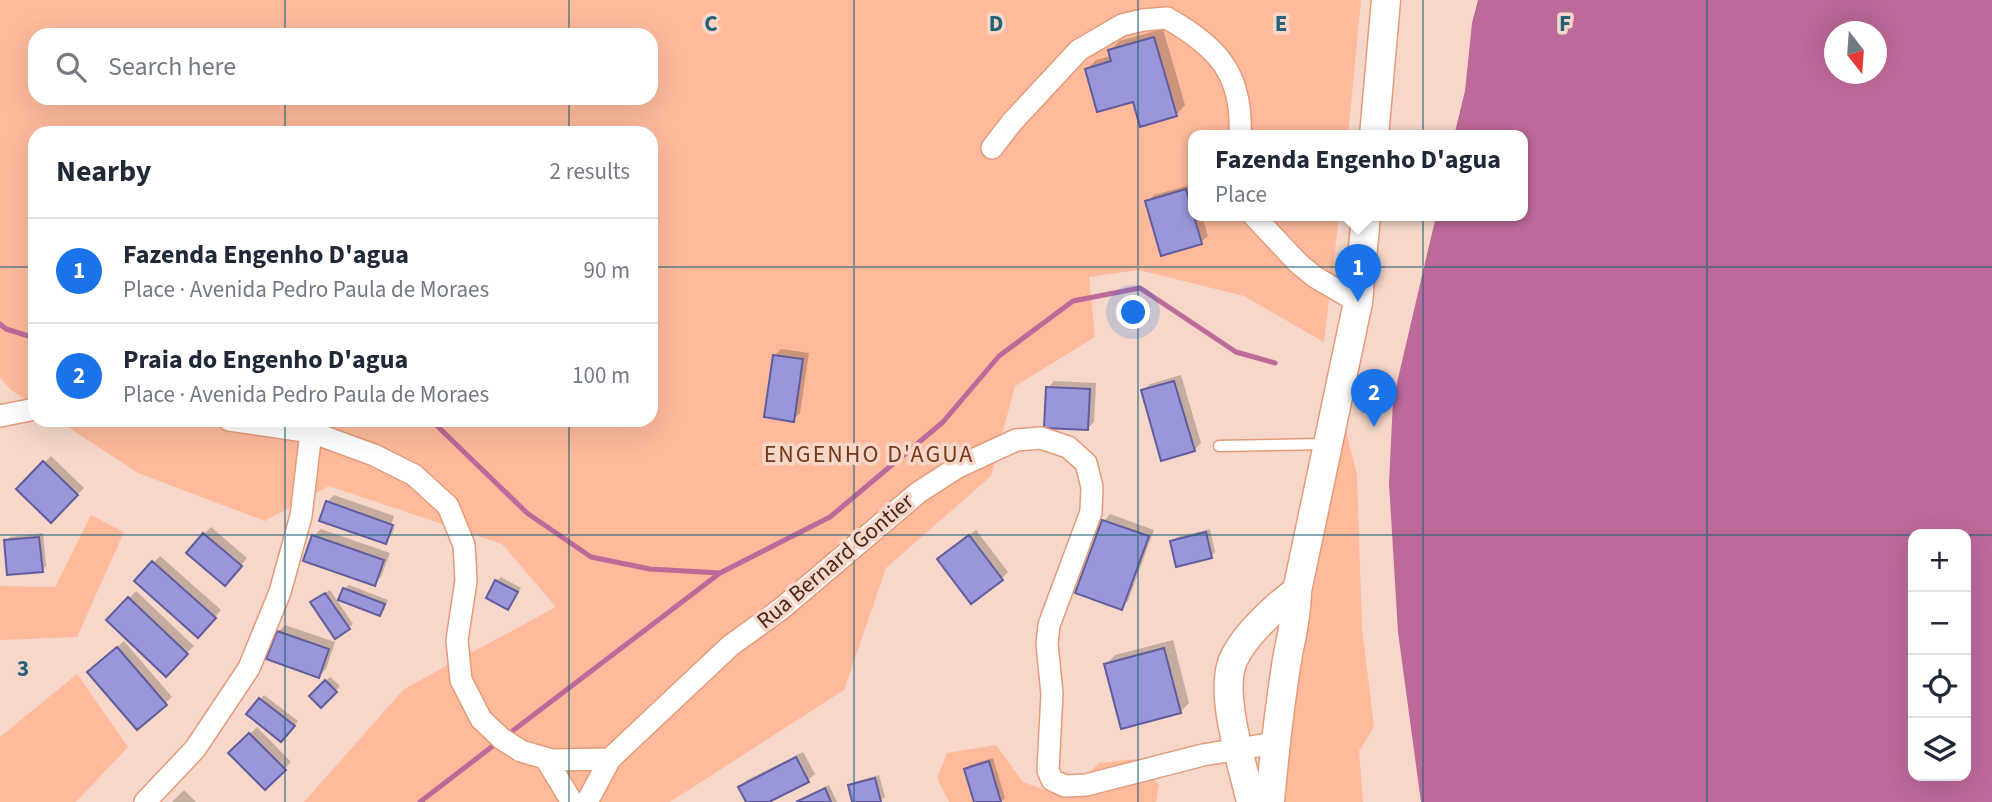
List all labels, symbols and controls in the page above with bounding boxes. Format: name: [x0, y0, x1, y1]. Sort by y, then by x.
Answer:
text: C: [704, 7, 718, 40]
text: D: [989, 7, 1003, 40]
text: E: [1275, 7, 1287, 40]
text: F: [1559, 7, 1571, 40]
north arrow: [1824, 21, 1887, 84]
search box: [28, 28, 658, 105]
icon: search: [52, 48, 90, 86]
text: Search here: [108, 48, 236, 85]
popup: [1188, 130, 1528, 221]
text: Fazenda Engenho D'agua: [1215, 141, 1501, 178]
text: Nearby: [56, 150, 151, 193]
text: 2 results: [550, 155, 630, 188]
text: Place: [1215, 178, 1267, 211]
text: Fazenda Engenho D'agua: [123, 236, 409, 273]
pin: 1: [1335, 244, 1381, 302]
text: 1: [73, 254, 85, 287]
text: 90 m: [583, 254, 630, 287]
text: Place · Avenida Pedro Paula de Moraes: [123, 273, 489, 306]
your location: [1116, 295, 1150, 329]
text: Praia do Engenho D'agua: [123, 341, 408, 378]
text: 2: [73, 359, 85, 392]
text: 100 m: [572, 359, 630, 392]
pin: 2: [1351, 369, 1397, 427]
text: Place · Avenida Pedro Paula de Moraes: [123, 378, 489, 411]
district label: ENGENHO D'AGUA: [764, 437, 974, 472]
street label: Rua Bernard Gontier: [749, 485, 921, 637]
map controls: [1908, 529, 1971, 781]
button: +: [1908, 529, 1971, 592]
button: −: [1908, 592, 1971, 655]
text: 3: [17, 652, 29, 685]
button: locate: [1908, 655, 1971, 718]
button: layers: [1908, 718, 1971, 781]

